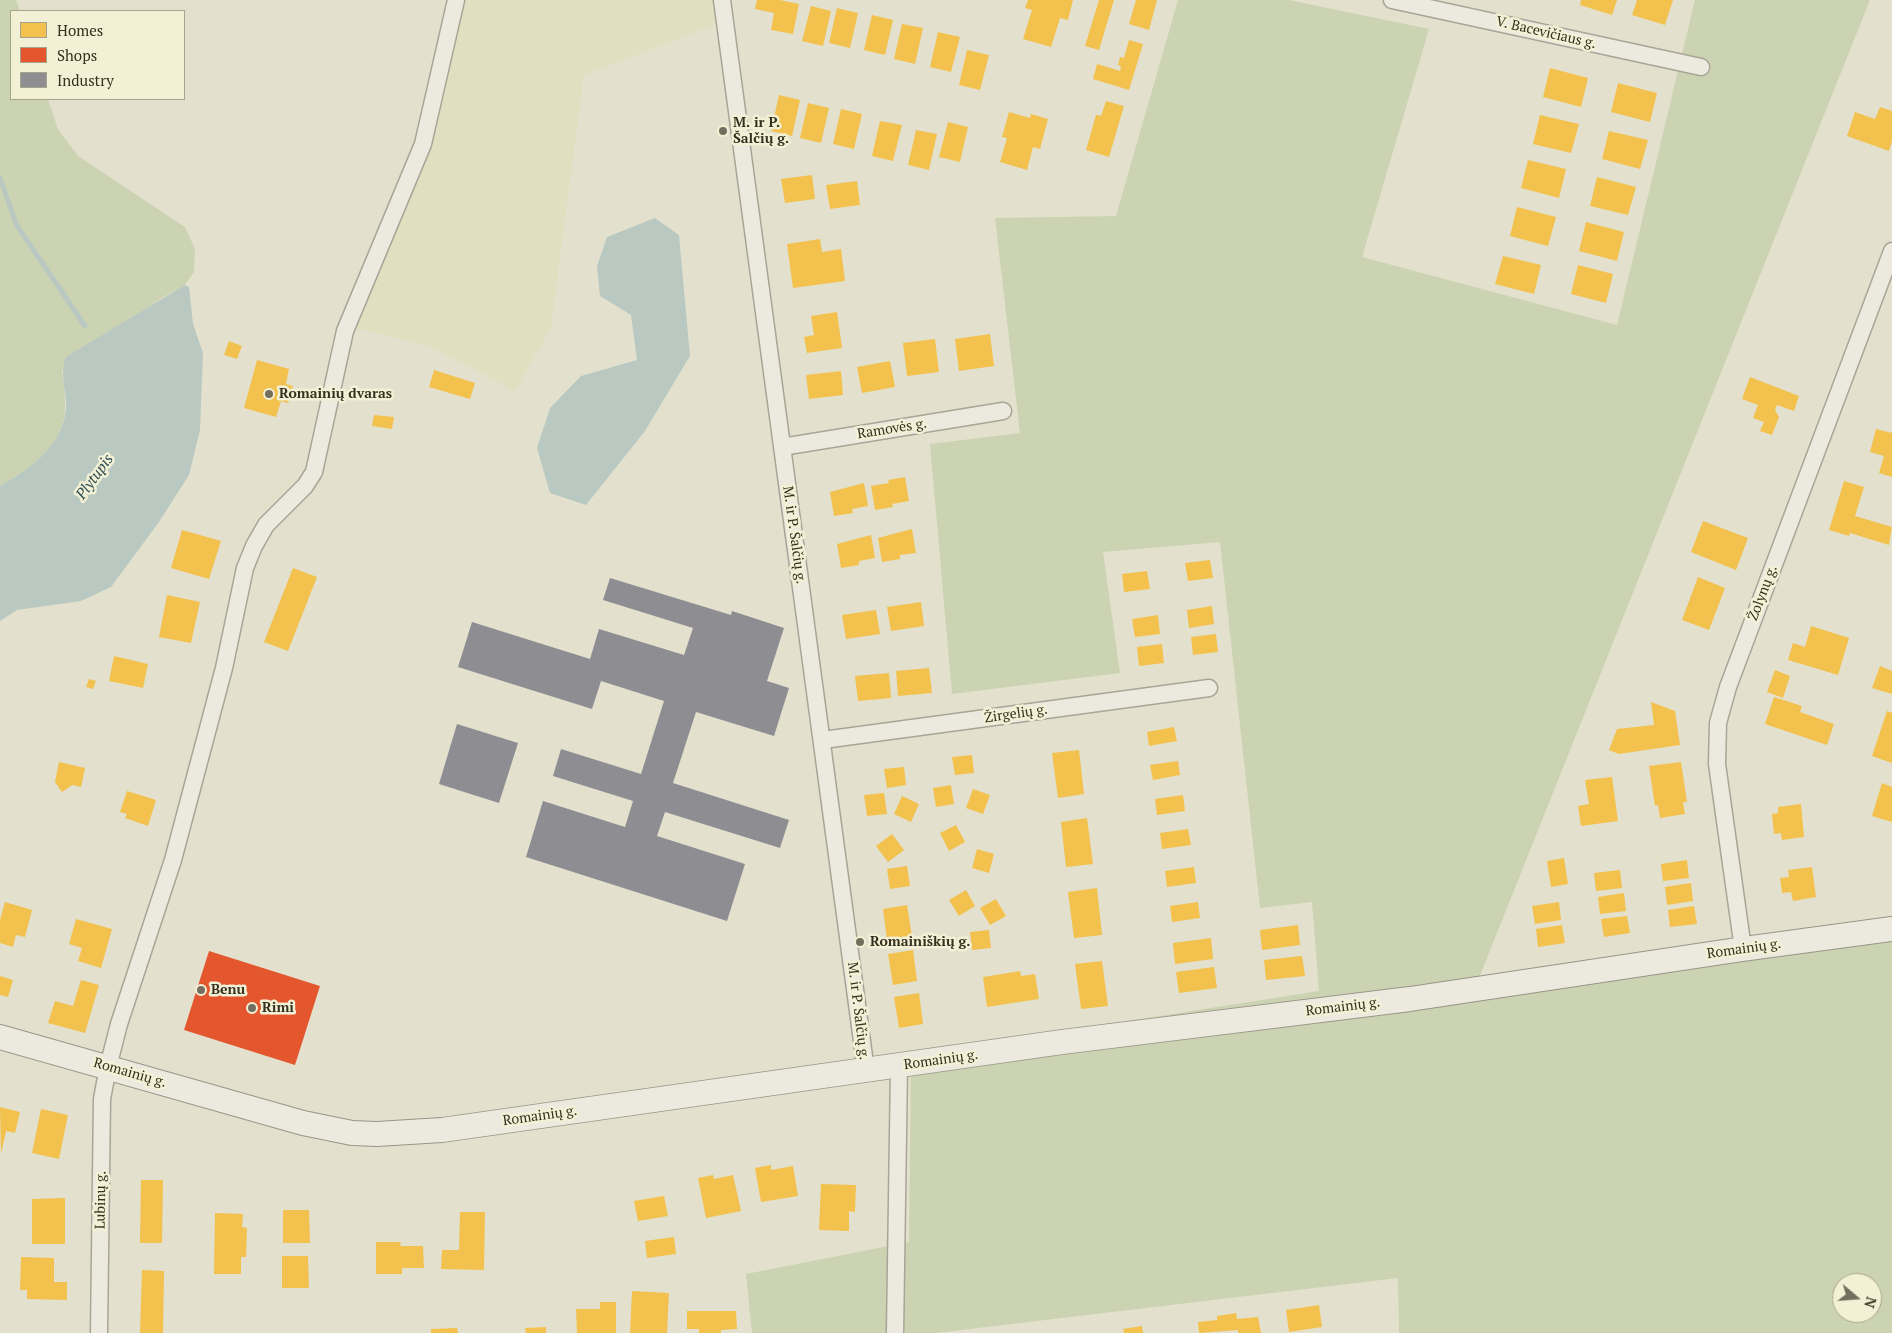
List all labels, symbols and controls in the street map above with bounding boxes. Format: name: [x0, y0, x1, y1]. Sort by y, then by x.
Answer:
legend: [10, 10, 185, 100]
street label: V. Bacevičiaus g.: [1494, 13, 1598, 53]
text: Homes: [57, 20, 103, 40]
text: Shops: [57, 45, 97, 65]
text: Industry: [57, 70, 114, 90]
place label: M. ir P. Šalčių g.: [733, 115, 789, 148]
marker: M. ir P. Šalčių g.: [717, 125, 729, 137]
place label: Romainių dvaras: [279, 386, 392, 402]
marker: Romainių dvaras: [263, 388, 275, 400]
street label: Ramovės g.: [856, 415, 928, 443]
water label: Plytupis: [73, 451, 117, 503]
street label: M. ir P. Šalčių g.: [779, 485, 809, 585]
street label: Žolynų g.: [1745, 563, 1781, 623]
street label: Žirgelių g.: [983, 701, 1049, 727]
place label: Romainiškių g.: [870, 934, 970, 950]
street label: Romainių g.: [1706, 935, 1782, 963]
marker: Romainiškių g.: [854, 936, 866, 948]
street label: M. ir P. Šalčių g.: [844, 961, 872, 1061]
place label: Benu: [211, 982, 245, 998]
marker: Benu: [195, 984, 207, 996]
street label: Romainių g.: [1305, 994, 1381, 1020]
place label: Rimi: [262, 1000, 294, 1016]
marker: Rimi: [246, 1002, 258, 1014]
street label: Romainių g.: [903, 1046, 979, 1074]
street label: Romainių g.: [92, 1055, 168, 1091]
street label: Romainių g.: [502, 1102, 578, 1130]
street label: Lubinų g.: [92, 1171, 110, 1229]
north arrow: [1832, 1273, 1882, 1323]
text: N: [1860, 1294, 1881, 1310]

